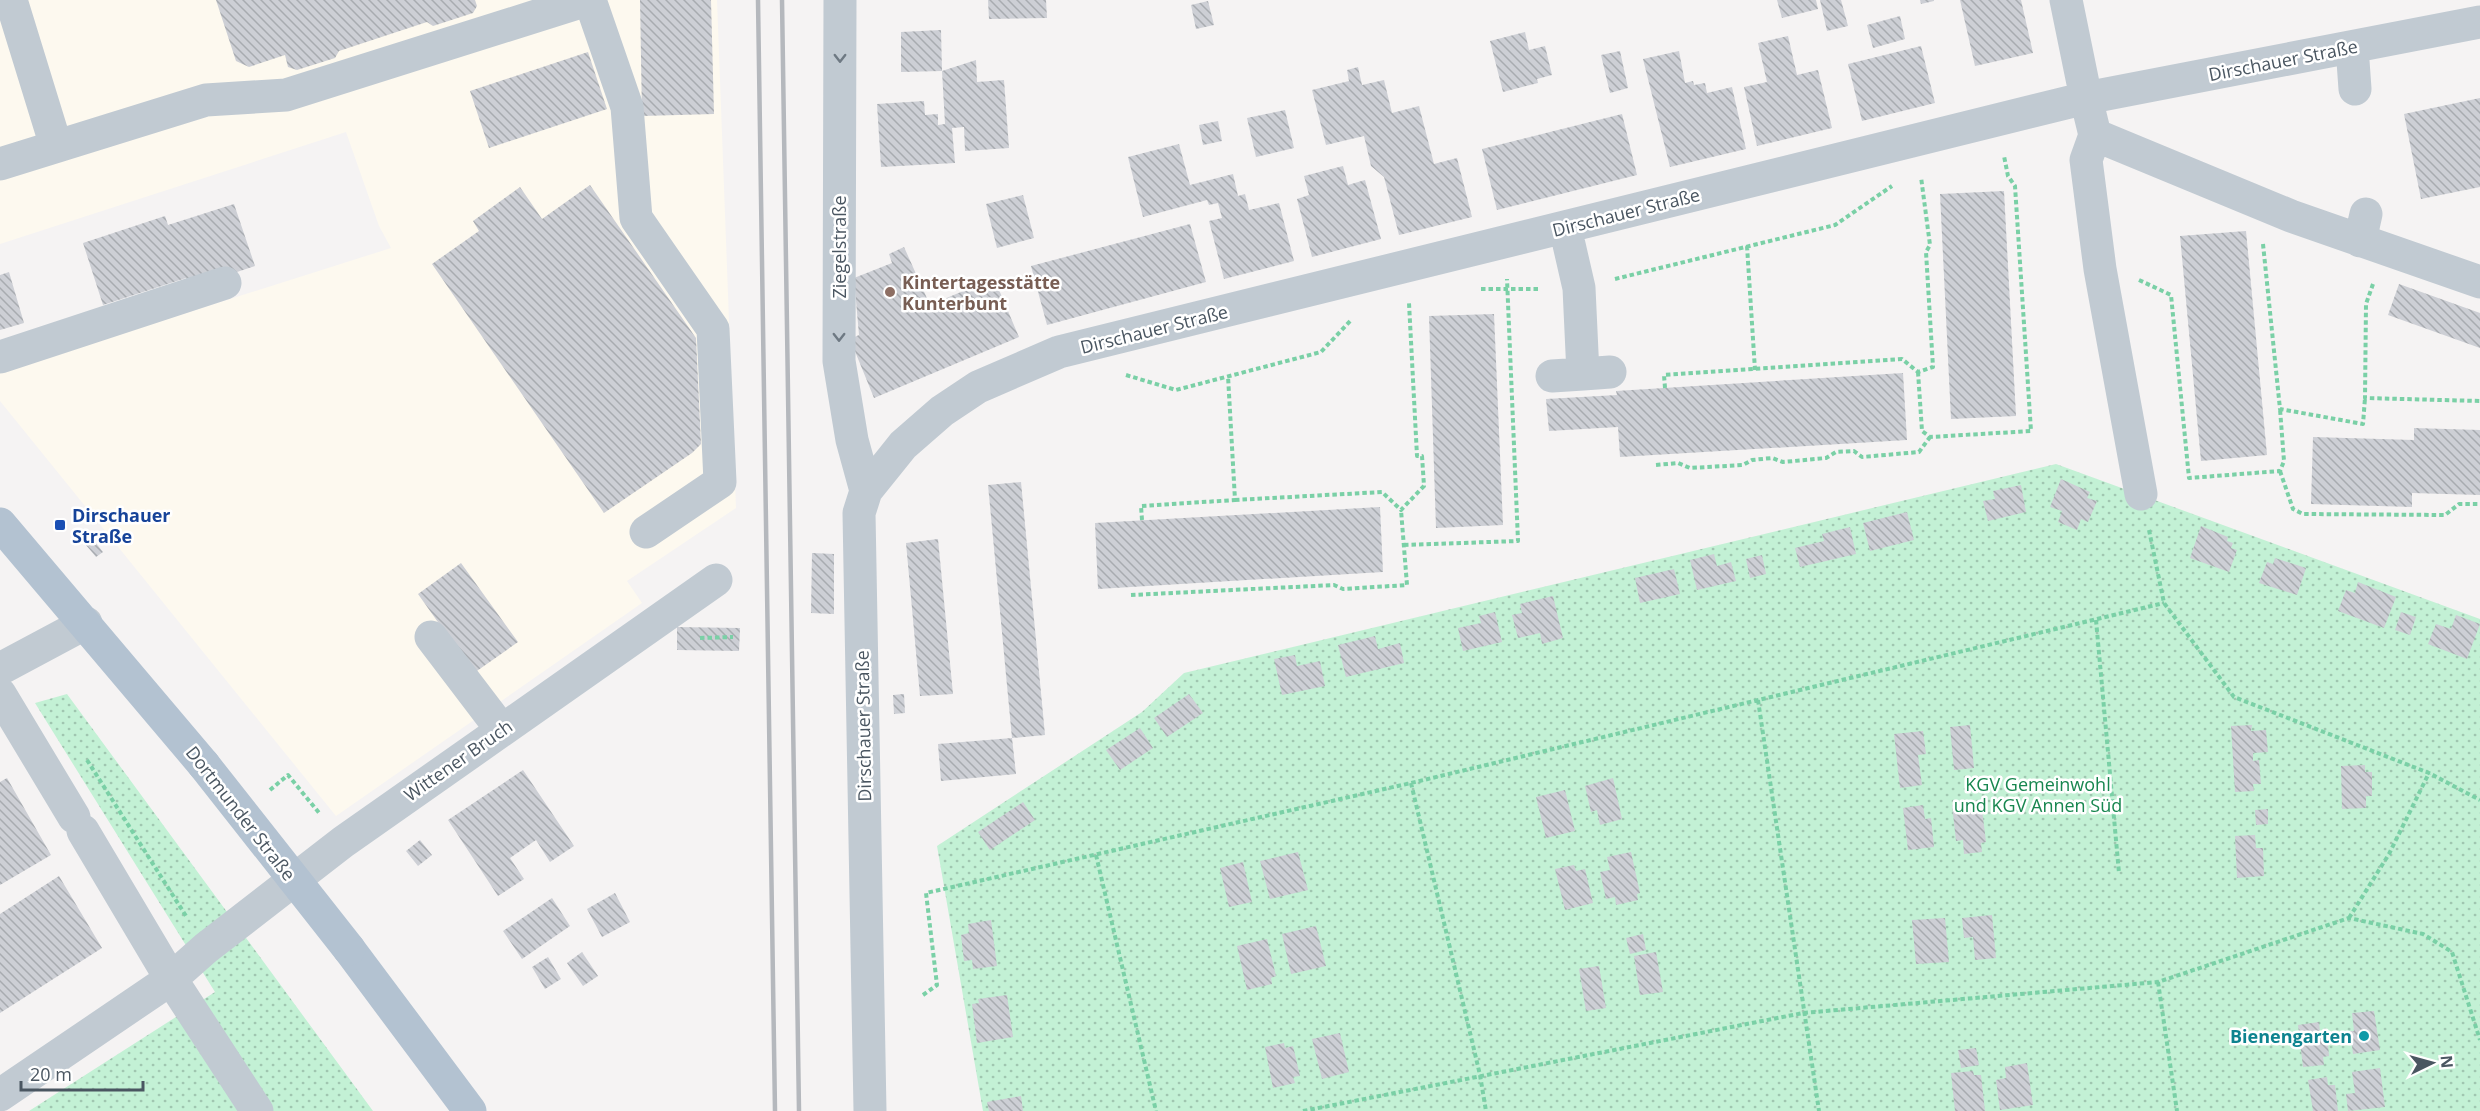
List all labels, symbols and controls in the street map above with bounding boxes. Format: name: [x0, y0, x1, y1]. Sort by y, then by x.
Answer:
street label: Dirschauer Straße: [2206, 34, 2360, 86]
one-way arrow: [834, 54, 846, 63]
street label: Dirschauer Straße: [1550, 182, 1702, 242]
street label: Ziegelstraße: [827, 195, 851, 299]
place label: Kintertagesstätte Kunterbunt: [902, 270, 1060, 315]
marker: Kintertagesstätte Kunterbunt: [883, 285, 897, 299]
street label: Dirschauer Straße: [1078, 299, 1230, 359]
one-way arrow: [833, 333, 845, 342]
place label: Dirschauer Straße: [72, 503, 171, 548]
marker: Dirschauer Straße: [53, 518, 67, 532]
street label: Dirschauer Straße: [850, 650, 876, 802]
street label: Wittener Bruch: [399, 714, 517, 806]
street label: Dortmunder Straße: [181, 741, 301, 885]
park label: KGV Gemeinwohl und KGV Annen Süd: [1954, 772, 2122, 817]
place label: Bienengarten: [2230, 1024, 2352, 1048]
marker: Bienengarten: [2357, 1029, 2371, 1043]
north arrow: [2402, 1033, 2462, 1093]
scale bar: [21, 1054, 142, 1092]
text: N: [2435, 1054, 2458, 1069]
text: 20 m: [30, 1062, 72, 1086]

